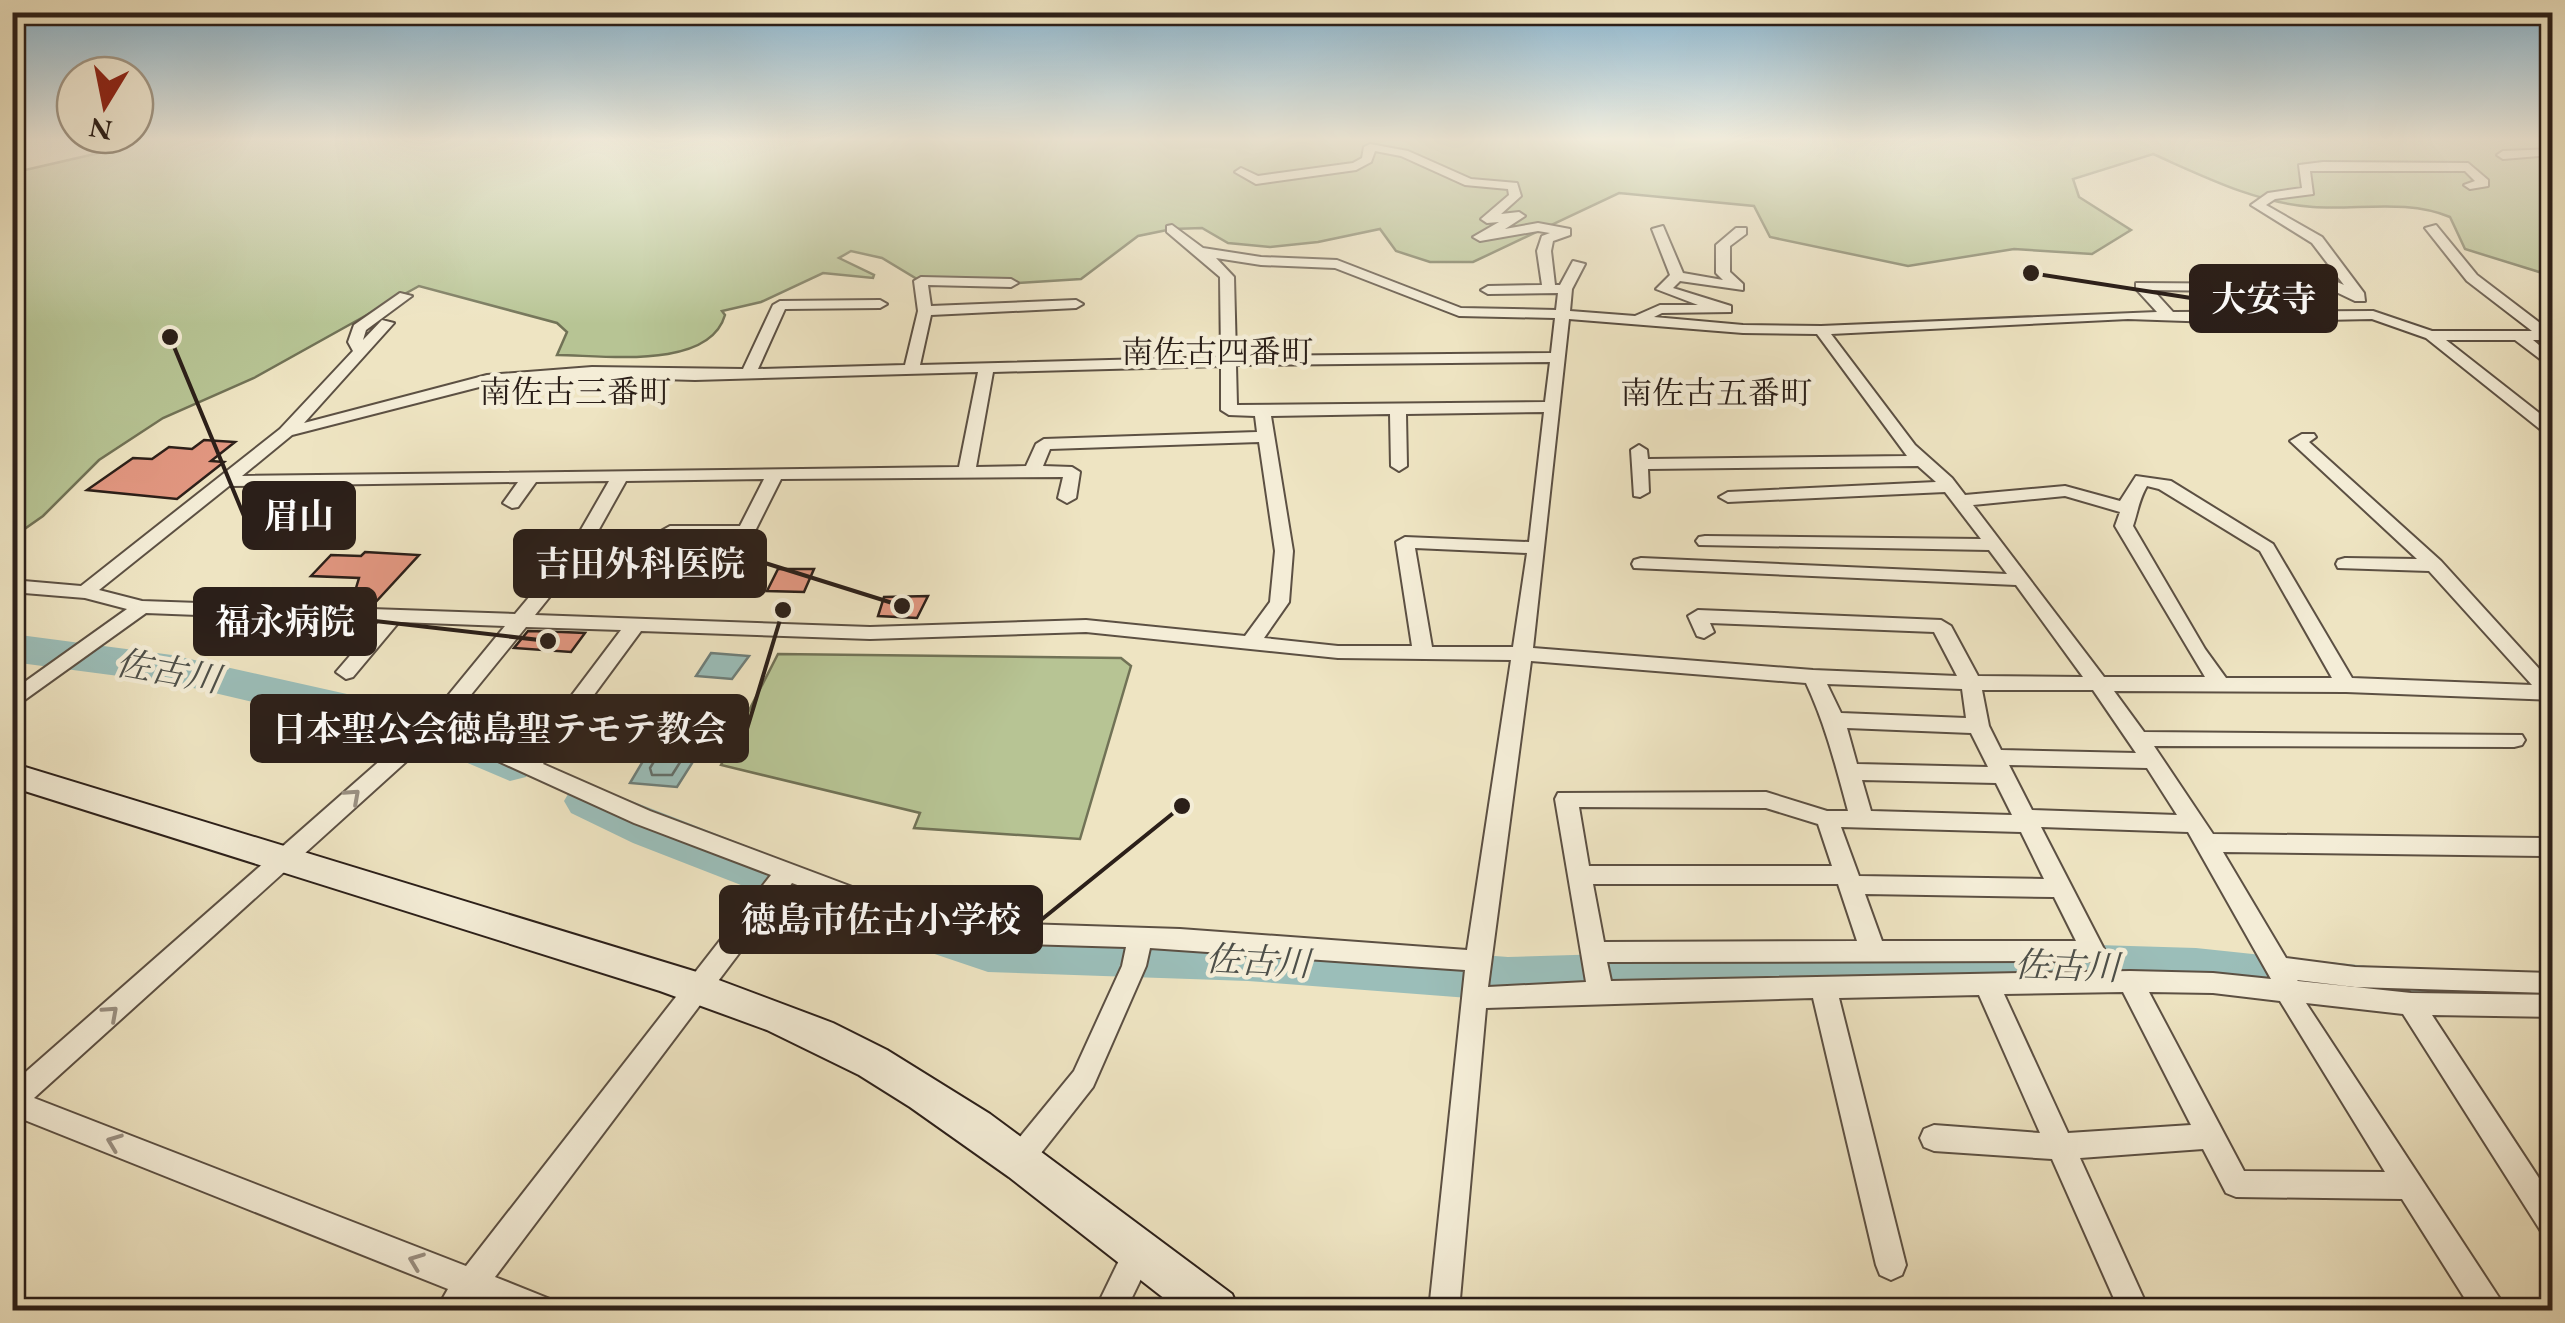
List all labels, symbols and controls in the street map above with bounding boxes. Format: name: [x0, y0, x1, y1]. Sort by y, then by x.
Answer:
north arrow: [55, 55, 155, 155]
text: N: [86, 110, 115, 149]
callout: 大安寺: [2191, 266, 2336, 331]
text: 大安寺: [2211, 276, 2317, 321]
district label: 南佐古四番町: [1121, 331, 1313, 373]
district label: 南佐古三番町: [479, 371, 671, 413]
district label: 南佐古五番町: [1620, 372, 1812, 414]
callout: 眉山: [244, 483, 354, 548]
text: 眉山: [264, 493, 334, 538]
callout: 吉田外科医院: [515, 531, 765, 596]
text: 吉田外科医院: [535, 541, 745, 586]
callout: 福永病院: [195, 589, 375, 654]
text: 福永病院: [215, 599, 355, 644]
water label: 佐古川: [112, 639, 228, 702]
callout: 日本聖公会徳島聖テモテ教会: [252, 696, 747, 761]
text: 日本聖公会徳島聖テモテ教会: [271, 706, 727, 751]
one-way arrow: [341, 790, 360, 808]
callout: 徳島市佐古小学校: [721, 887, 1041, 952]
text: 徳島市佐古小学校: [741, 897, 1021, 942]
water label: 佐古川: [1204, 935, 1316, 986]
water label: 佐古川: [2014, 941, 2124, 990]
one-way arrow: [99, 1006, 118, 1024]
one-way arrow: [106, 1134, 124, 1154]
one-way arrow: [409, 1252, 426, 1273]

